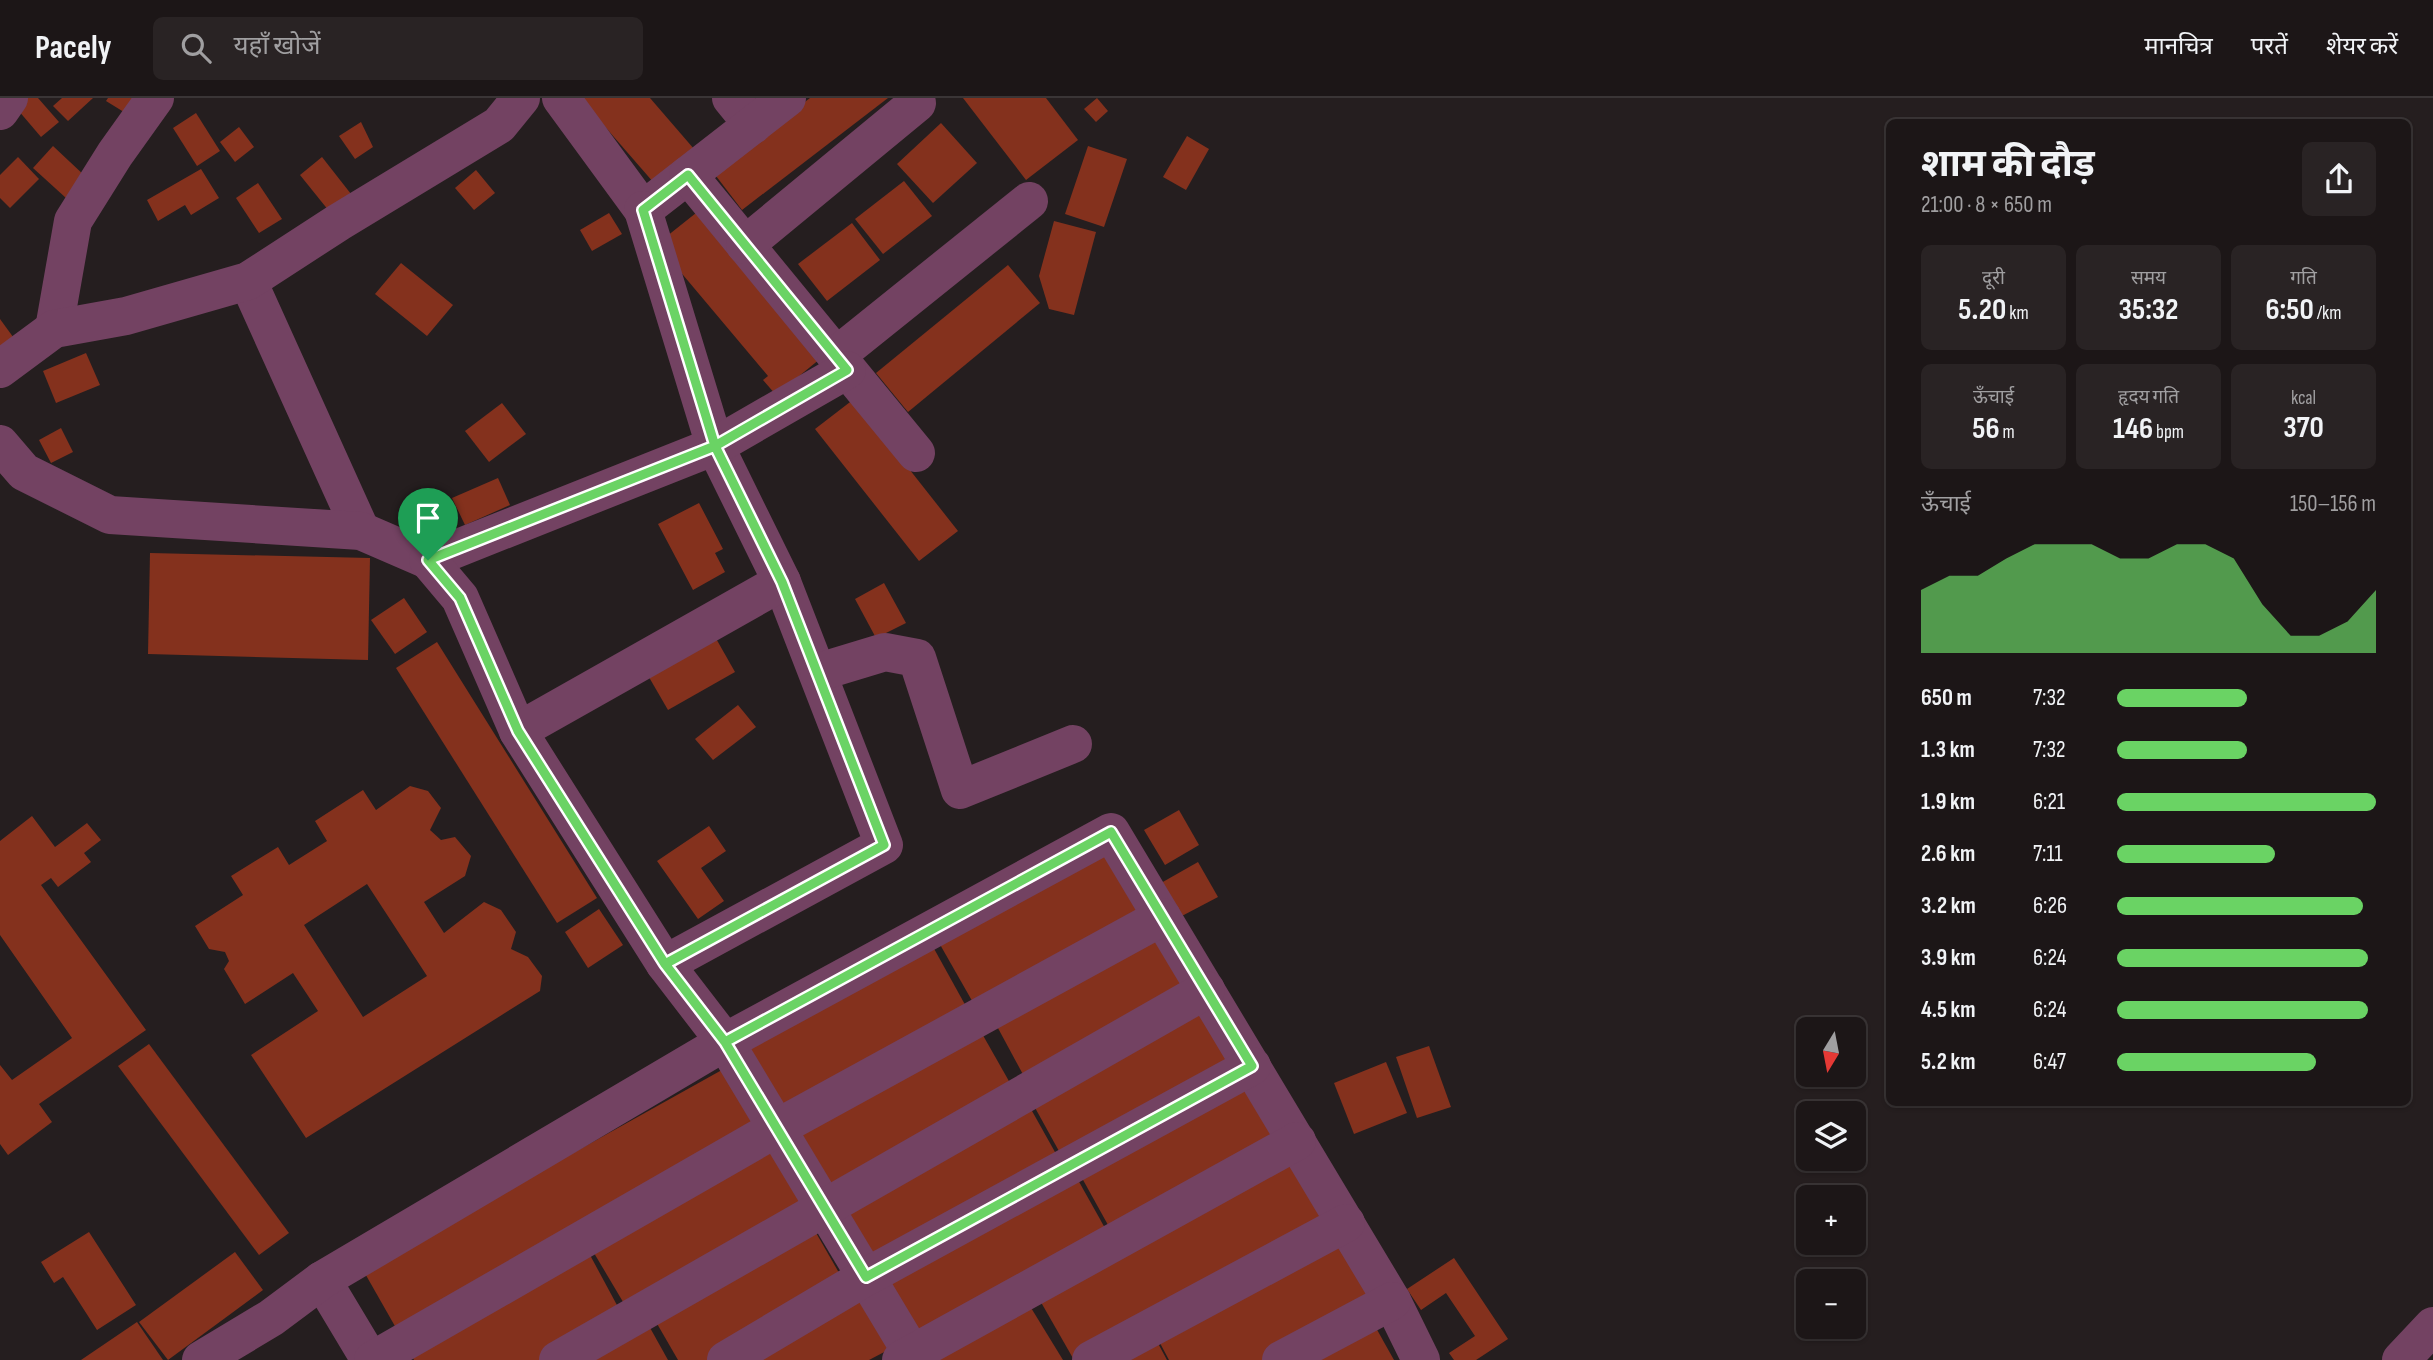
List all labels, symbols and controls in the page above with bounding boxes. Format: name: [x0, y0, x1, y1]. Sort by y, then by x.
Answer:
search box: [153, 17, 643, 80]
text: Pacely: [35, 28, 111, 68]
icon: search: [177, 29, 215, 67]
text: यहाँ खोजें: [233, 31, 320, 62]
text: मानचित्र: [2144, 32, 2213, 61]
text: परतें: [2251, 32, 2288, 61]
text: शेयर करें: [2326, 32, 2398, 61]
text: शाम की दौड़: [1921, 142, 2095, 187]
button: share: [2302, 142, 2376, 216]
text: 21:00 · 8 × 650 m: [1921, 191, 2052, 219]
text: दूरी: [1982, 267, 2005, 290]
text: समय: [2131, 267, 2166, 290]
text: गति: [2290, 267, 2317, 290]
text: 5.20: [1958, 292, 2006, 328]
text: 35:32: [2119, 292, 2178, 328]
text: 6:50: [2265, 292, 2314, 328]
text: km: [2006, 302, 2029, 325]
text: /km: [2314, 302, 2342, 325]
text: ऊँचाई: [1973, 386, 2014, 409]
text: हृदय गति: [2118, 386, 2179, 409]
text: kcal: [2291, 387, 2316, 410]
text: 370: [2283, 410, 2324, 446]
text: 56: [1972, 411, 2000, 447]
text: 146: [2113, 411, 2153, 447]
text: m: [2000, 421, 2015, 444]
text: bpm: [2153, 421, 2184, 444]
pin: [398, 488, 458, 560]
text: ऊँचाई: [1921, 490, 1971, 518]
text: 150–156 m: [2290, 490, 2376, 518]
icon: arrive: [409, 499, 447, 537]
text: 650 m: [1921, 684, 1972, 712]
text: 7:32: [2033, 684, 2066, 712]
text: 1.3 km: [1921, 736, 1975, 764]
text: 7:32: [2033, 736, 2066, 764]
text: 1.9 km: [1921, 788, 1975, 816]
text: 6:21: [2033, 788, 2065, 816]
text: 2.6 km: [1921, 840, 1975, 868]
text: 7:11: [2033, 840, 2063, 868]
text: 3.2 km: [1921, 892, 1976, 920]
text: 6:26: [2033, 892, 2067, 920]
text: 3.9 km: [1921, 944, 1976, 972]
text: 6:24: [2033, 944, 2066, 972]
text: 4.5 km: [1921, 996, 1976, 1024]
text: 6:24: [2033, 996, 2066, 1024]
north arrow: [1796, 1017, 1866, 1087]
map controls: [1796, 1017, 1866, 1339]
text: 5.2 km: [1921, 1048, 1975, 1076]
text: 6:47: [2033, 1048, 2066, 1076]
button: layers: [1796, 1101, 1866, 1171]
button: +: [1796, 1185, 1866, 1255]
button: −: [1796, 1269, 1866, 1339]

